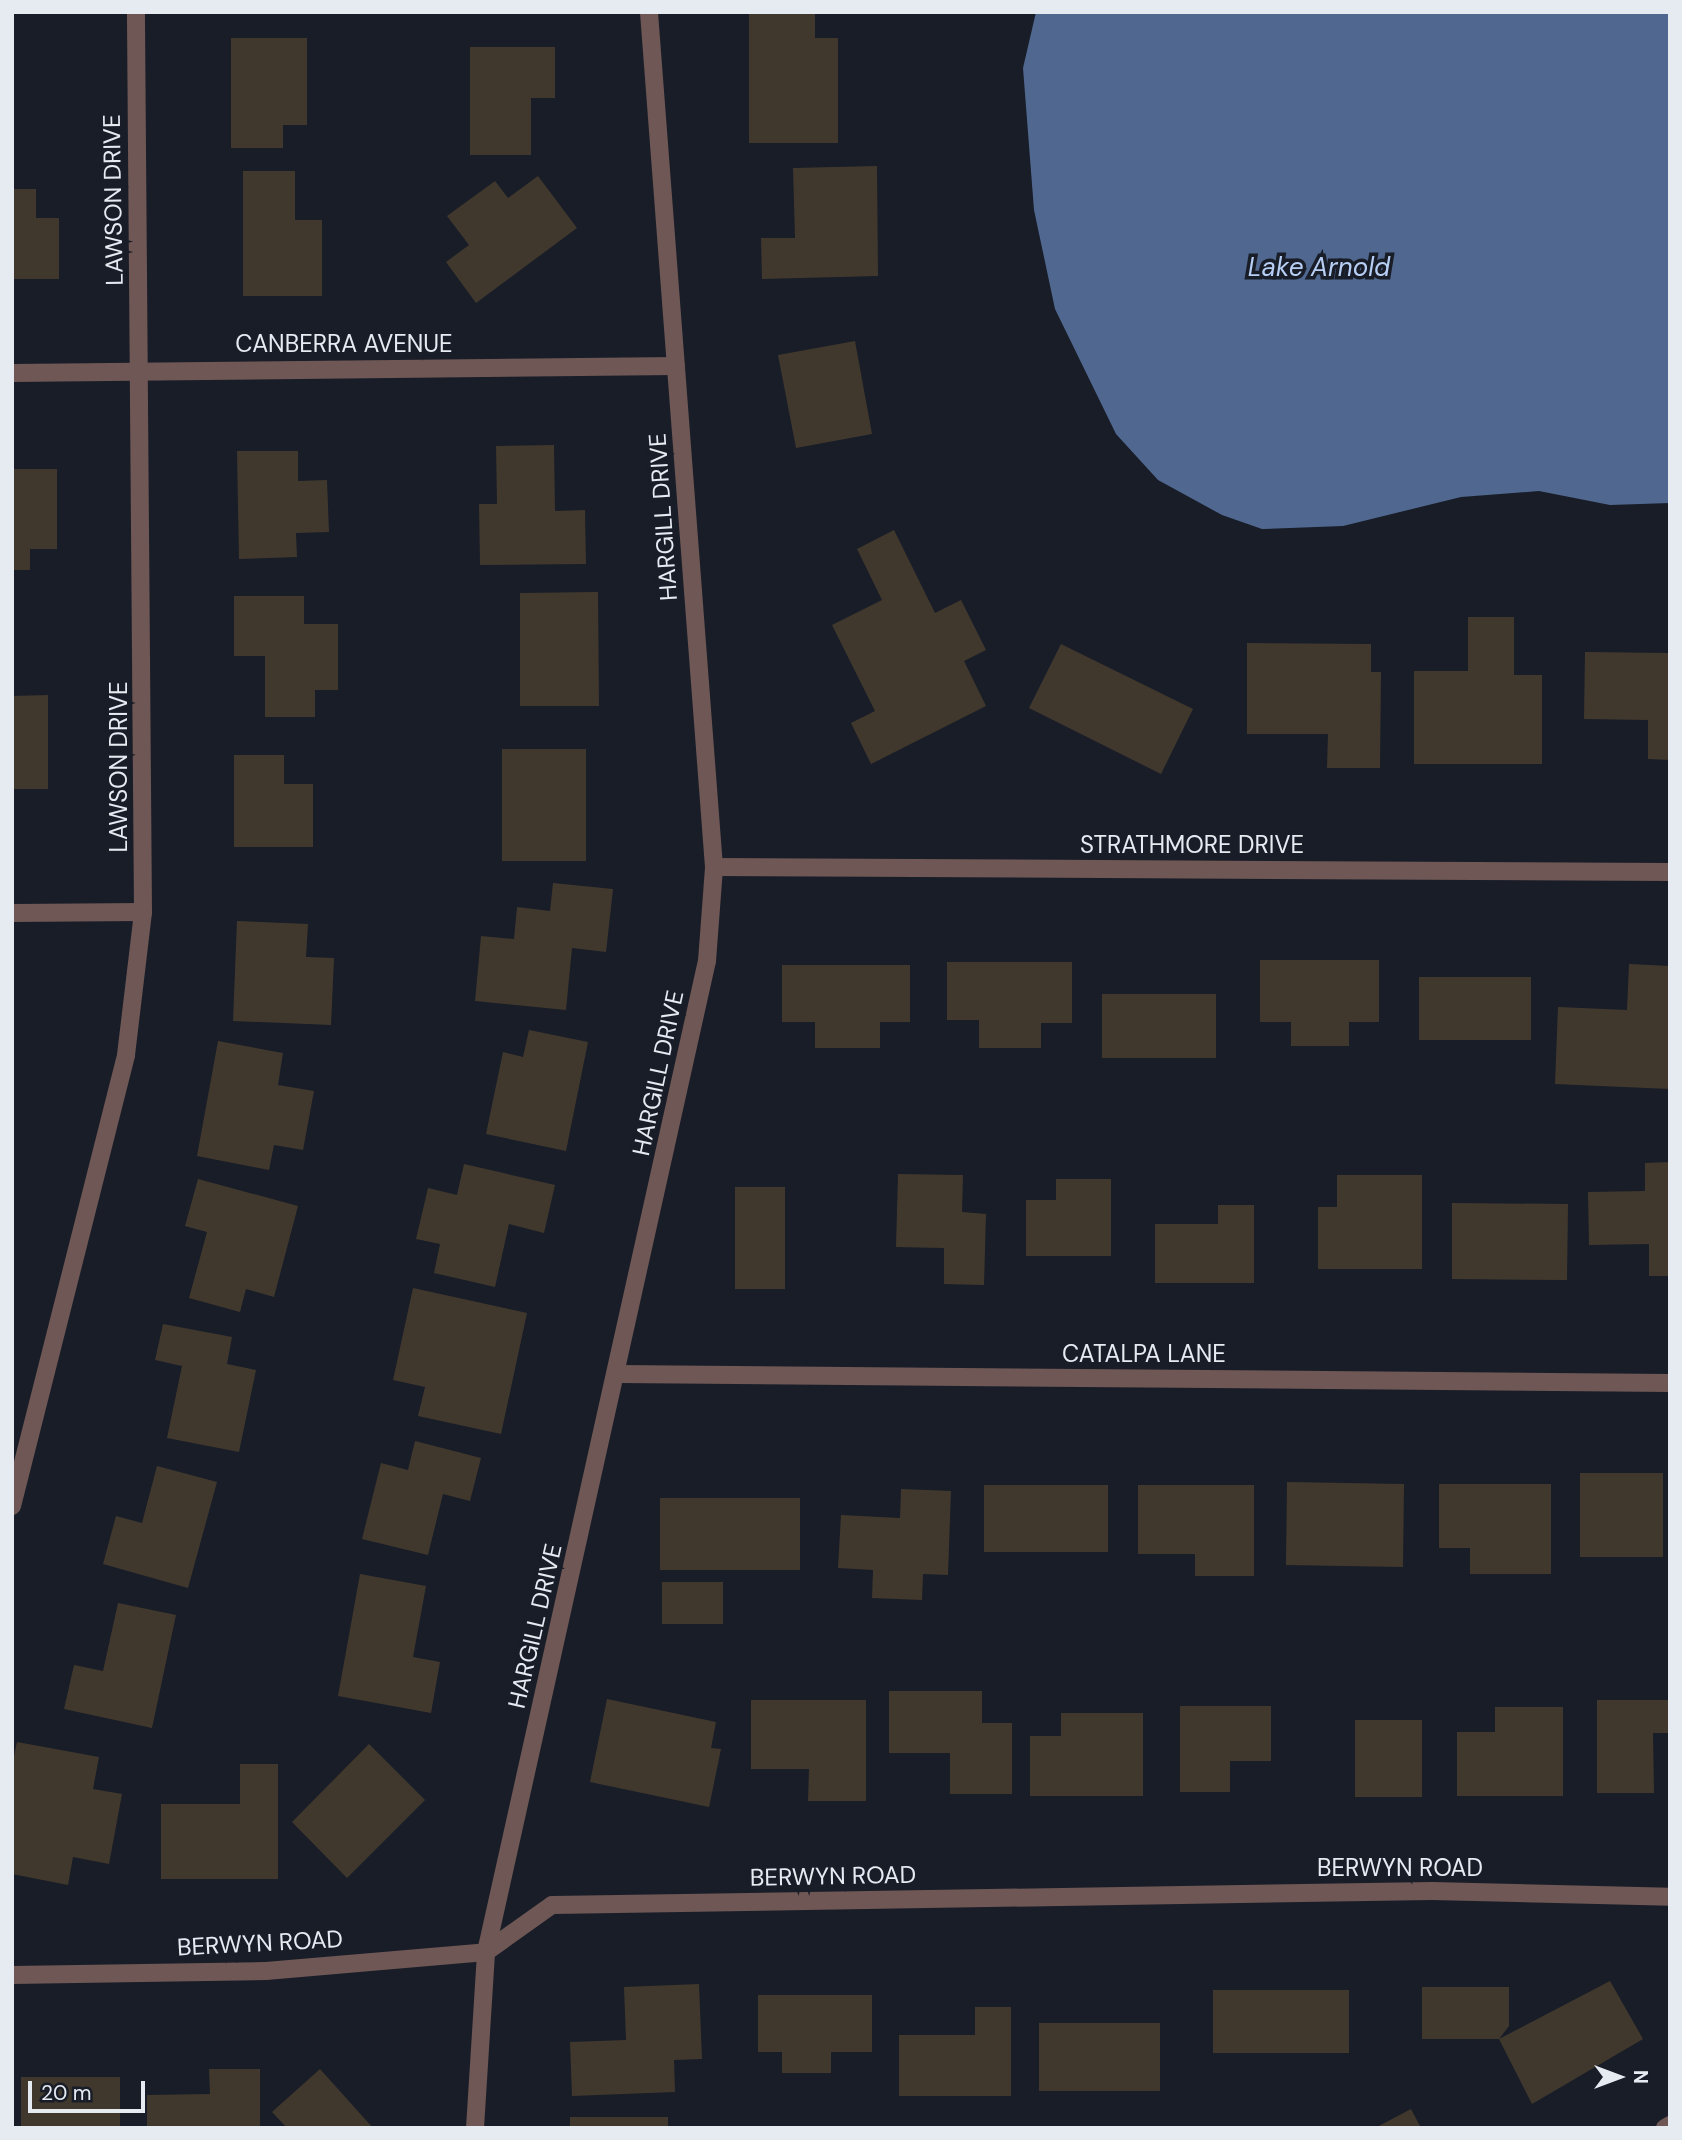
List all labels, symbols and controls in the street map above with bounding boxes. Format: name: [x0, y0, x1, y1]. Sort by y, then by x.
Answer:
street label: LAWSON DRIVE: [97, 114, 129, 286]
water label: Lake Arnold: [1248, 252, 1390, 284]
street label: CANBERRA AVENUE: [235, 330, 453, 358]
street label: HARGILL DRIVE: [643, 432, 683, 602]
street label: LAWSON DRIVE: [105, 681, 133, 853]
street label: STRATHMORE DRIVE: [1080, 831, 1304, 859]
street label: HARGILL DRIVE: [626, 988, 690, 1158]
street label: CATALPA LANE: [1062, 1340, 1226, 1368]
street label: HARGILL DRIVE: [502, 1541, 568, 1711]
street label: BERWYN ROAD: [1317, 1854, 1483, 1882]
street label: BERWYN ROAD: [750, 1860, 916, 1892]
street label: BERWYN ROAD: [176, 1924, 344, 1962]
north arrow: [1584, 2042, 1654, 2112]
scale bar: [32, 2066, 149, 2110]
text: N: [1628, 2070, 1653, 2084]
text: 20 m: [41, 2079, 92, 2107]

